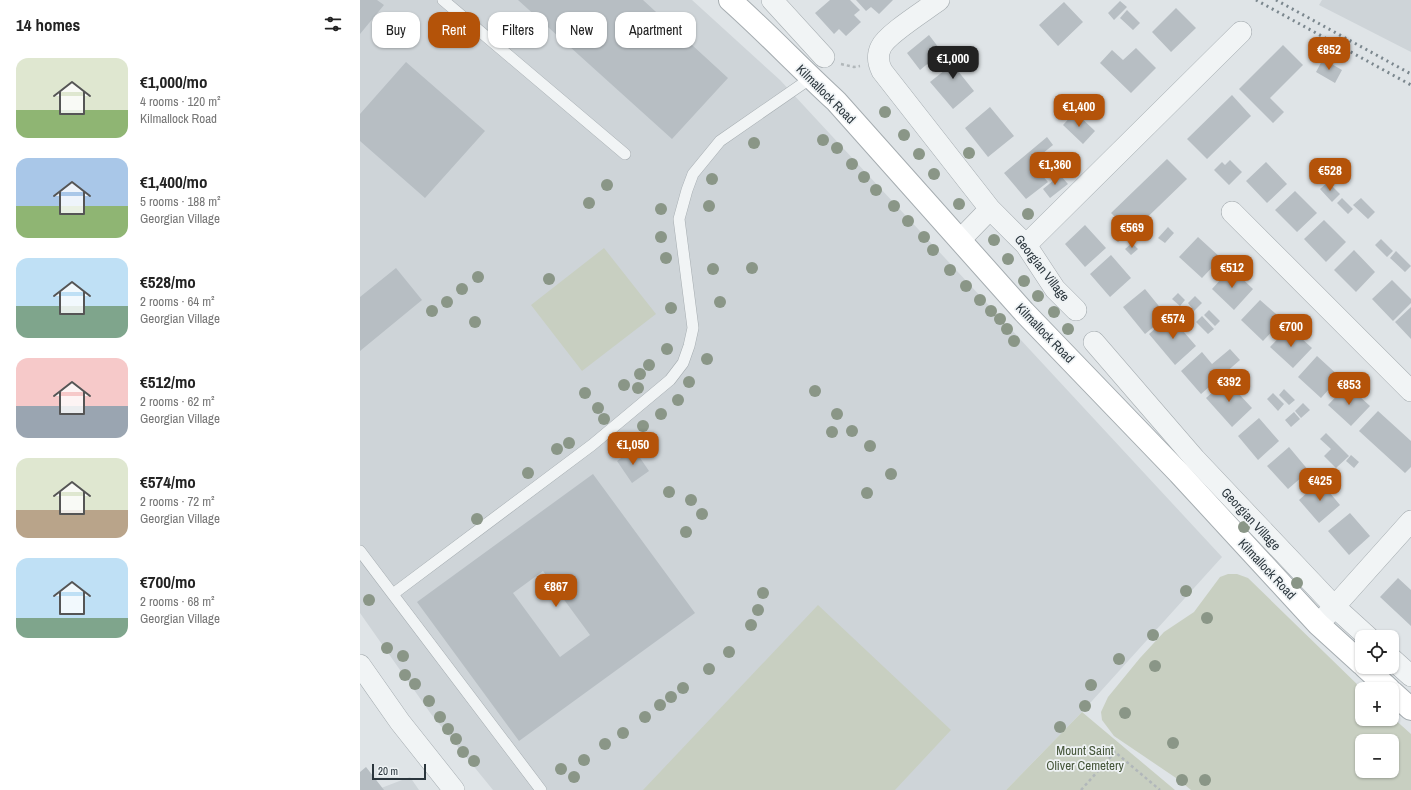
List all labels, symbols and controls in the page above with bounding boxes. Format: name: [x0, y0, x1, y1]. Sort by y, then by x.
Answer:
chip: Buy: [372, 12, 420, 48]
chip: Rent: [428, 12, 480, 48]
chip: Filters: [488, 12, 548, 48]
chip: New: [556, 12, 607, 48]
chip: Apartment: [615, 12, 696, 48]
text: 14 homes: [16, 13, 80, 36]
icon: filters: [322, 13, 344, 35]
pin: €852: [1305, 37, 1353, 71]
text: €852: [1317, 41, 1341, 58]
pin: €1,000: [920, 46, 986, 80]
text: €1,000: [937, 50, 969, 67]
street label: Kilmallock Road: [793, 61, 859, 127]
text: €1,000/mo: [140, 70, 207, 93]
icon: home: [48, 74, 96, 122]
text: 4 rooms · 120 m²: [140, 93, 221, 110]
pin: €1,400: [1046, 94, 1112, 128]
text: €1,400: [1063, 98, 1095, 115]
text: Kilmallock Road: [140, 110, 217, 127]
pin: €1,360: [1022, 152, 1088, 186]
text: €1,360: [1039, 156, 1071, 173]
pin: €528: [1306, 158, 1354, 192]
text: €528: [1318, 162, 1342, 179]
text: €1,400/mo: [140, 170, 207, 193]
icon: home: [48, 174, 96, 222]
text: 5 rooms · 188 m²: [140, 193, 221, 210]
text: Georgian Village: [140, 210, 220, 227]
pin: €569: [1108, 215, 1156, 249]
text: €569: [1120, 219, 1144, 236]
street label: Georgian Village: [1011, 231, 1073, 305]
pin: €512: [1208, 255, 1256, 289]
text: €512: [1220, 259, 1244, 276]
text: €528/mo: [140, 270, 196, 293]
icon: home: [48, 274, 96, 322]
text: 2 rooms · 64 m²: [140, 293, 215, 310]
street label: Kilmallock Road: [1012, 299, 1078, 367]
pin: €574: [1149, 306, 1197, 340]
text: Georgian Village: [140, 310, 220, 327]
text: €574: [1161, 310, 1185, 327]
pin: €700: [1267, 314, 1315, 348]
text: €700: [1279, 318, 1303, 335]
pin: €392: [1205, 369, 1253, 403]
text: €512/mo: [140, 370, 196, 393]
pin: €853: [1325, 372, 1373, 406]
text: €392: [1217, 373, 1241, 390]
icon: home: [48, 374, 96, 422]
text: €853: [1337, 376, 1361, 393]
text: 2 rooms · 62 m²: [140, 393, 215, 410]
text: Georgian Village: [140, 410, 220, 427]
pin: €1,050: [600, 432, 666, 466]
text: €1,050: [617, 436, 649, 453]
pin: €425: [1296, 468, 1344, 502]
text: €574/mo: [140, 470, 196, 493]
text: €425: [1308, 472, 1332, 489]
icon: home: [48, 474, 96, 522]
street label: Georgian Village: [1218, 484, 1284, 554]
text: 2 rooms · 72 m²: [140, 493, 215, 510]
text: Georgian Village: [140, 510, 220, 527]
street label: Kilmallock Road: [1235, 535, 1300, 603]
text: €700/mo: [140, 570, 196, 593]
icon: home: [48, 574, 96, 622]
pin: €867: [532, 574, 580, 608]
text: €867: [544, 578, 568, 595]
text: 2 rooms · 68 m²: [140, 593, 215, 610]
text: Georgian Village: [140, 610, 220, 627]
map controls: [1355, 630, 1399, 778]
button: locate: [1355, 630, 1399, 674]
button: +: [1355, 682, 1399, 726]
button: −: [1355, 734, 1399, 778]
park label: Mount Saint Oliver Cemetery: [1046, 742, 1124, 774]
scale bar: [372, 762, 426, 781]
text: 20 m: [378, 764, 398, 778]

